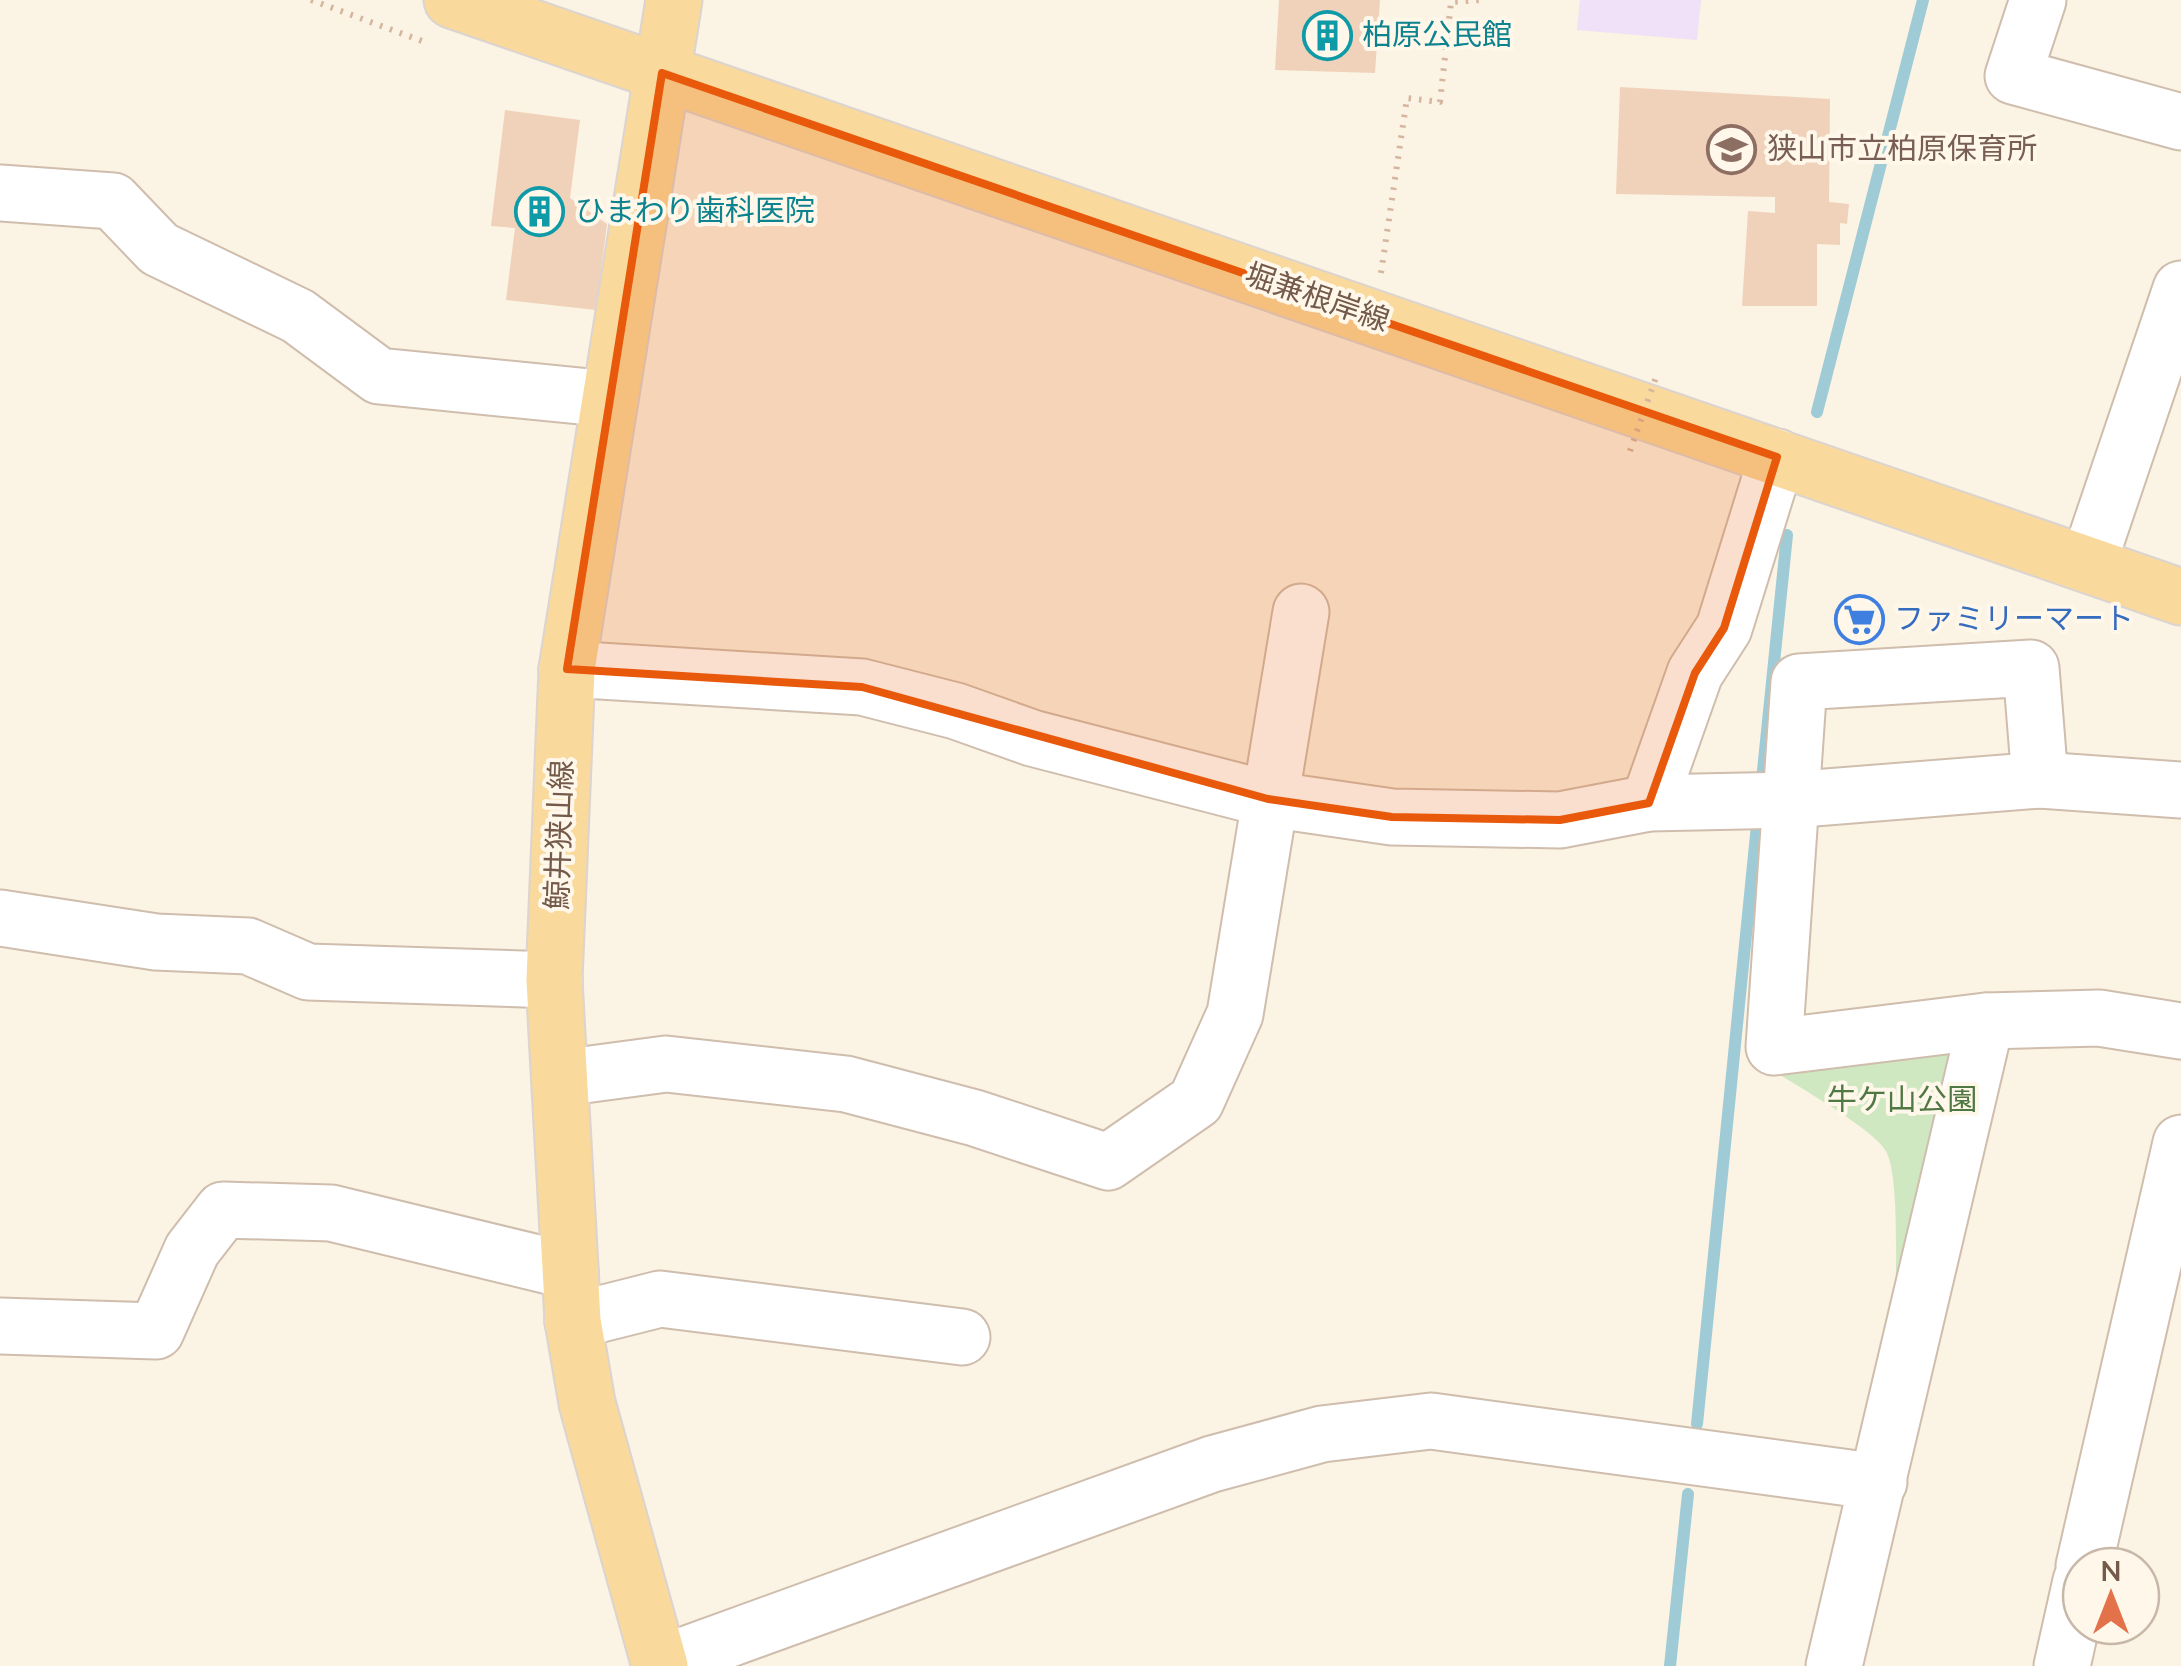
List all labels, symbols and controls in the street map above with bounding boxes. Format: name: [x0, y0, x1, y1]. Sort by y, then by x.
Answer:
building icon: 柏原公民館: [1301, 9, 1353, 61]
place label: 柏原公民館: [1362, 15, 1512, 56]
school or university icon: 狭山市立柏原保育所: [1706, 123, 1758, 175]
place label: 狭山市立柏原保育所: [1767, 129, 2037, 170]
building icon: ひまわり歯科医院: [514, 185, 566, 237]
place label: ひまわり歯科医院: [575, 191, 815, 232]
street label: 堀兼根岸線: [1239, 254, 1395, 342]
supermarket icon: ファミリーマート: [1833, 593, 1885, 645]
place label: ファミリーマート: [1894, 599, 2134, 640]
street label: 鯨井狭山線: [537, 759, 583, 911]
park label: 牛ケ山公園: [1827, 1080, 1977, 1121]
north arrow: [2061, 1546, 2161, 1646]
text: N: [2101, 1553, 2121, 1591]

